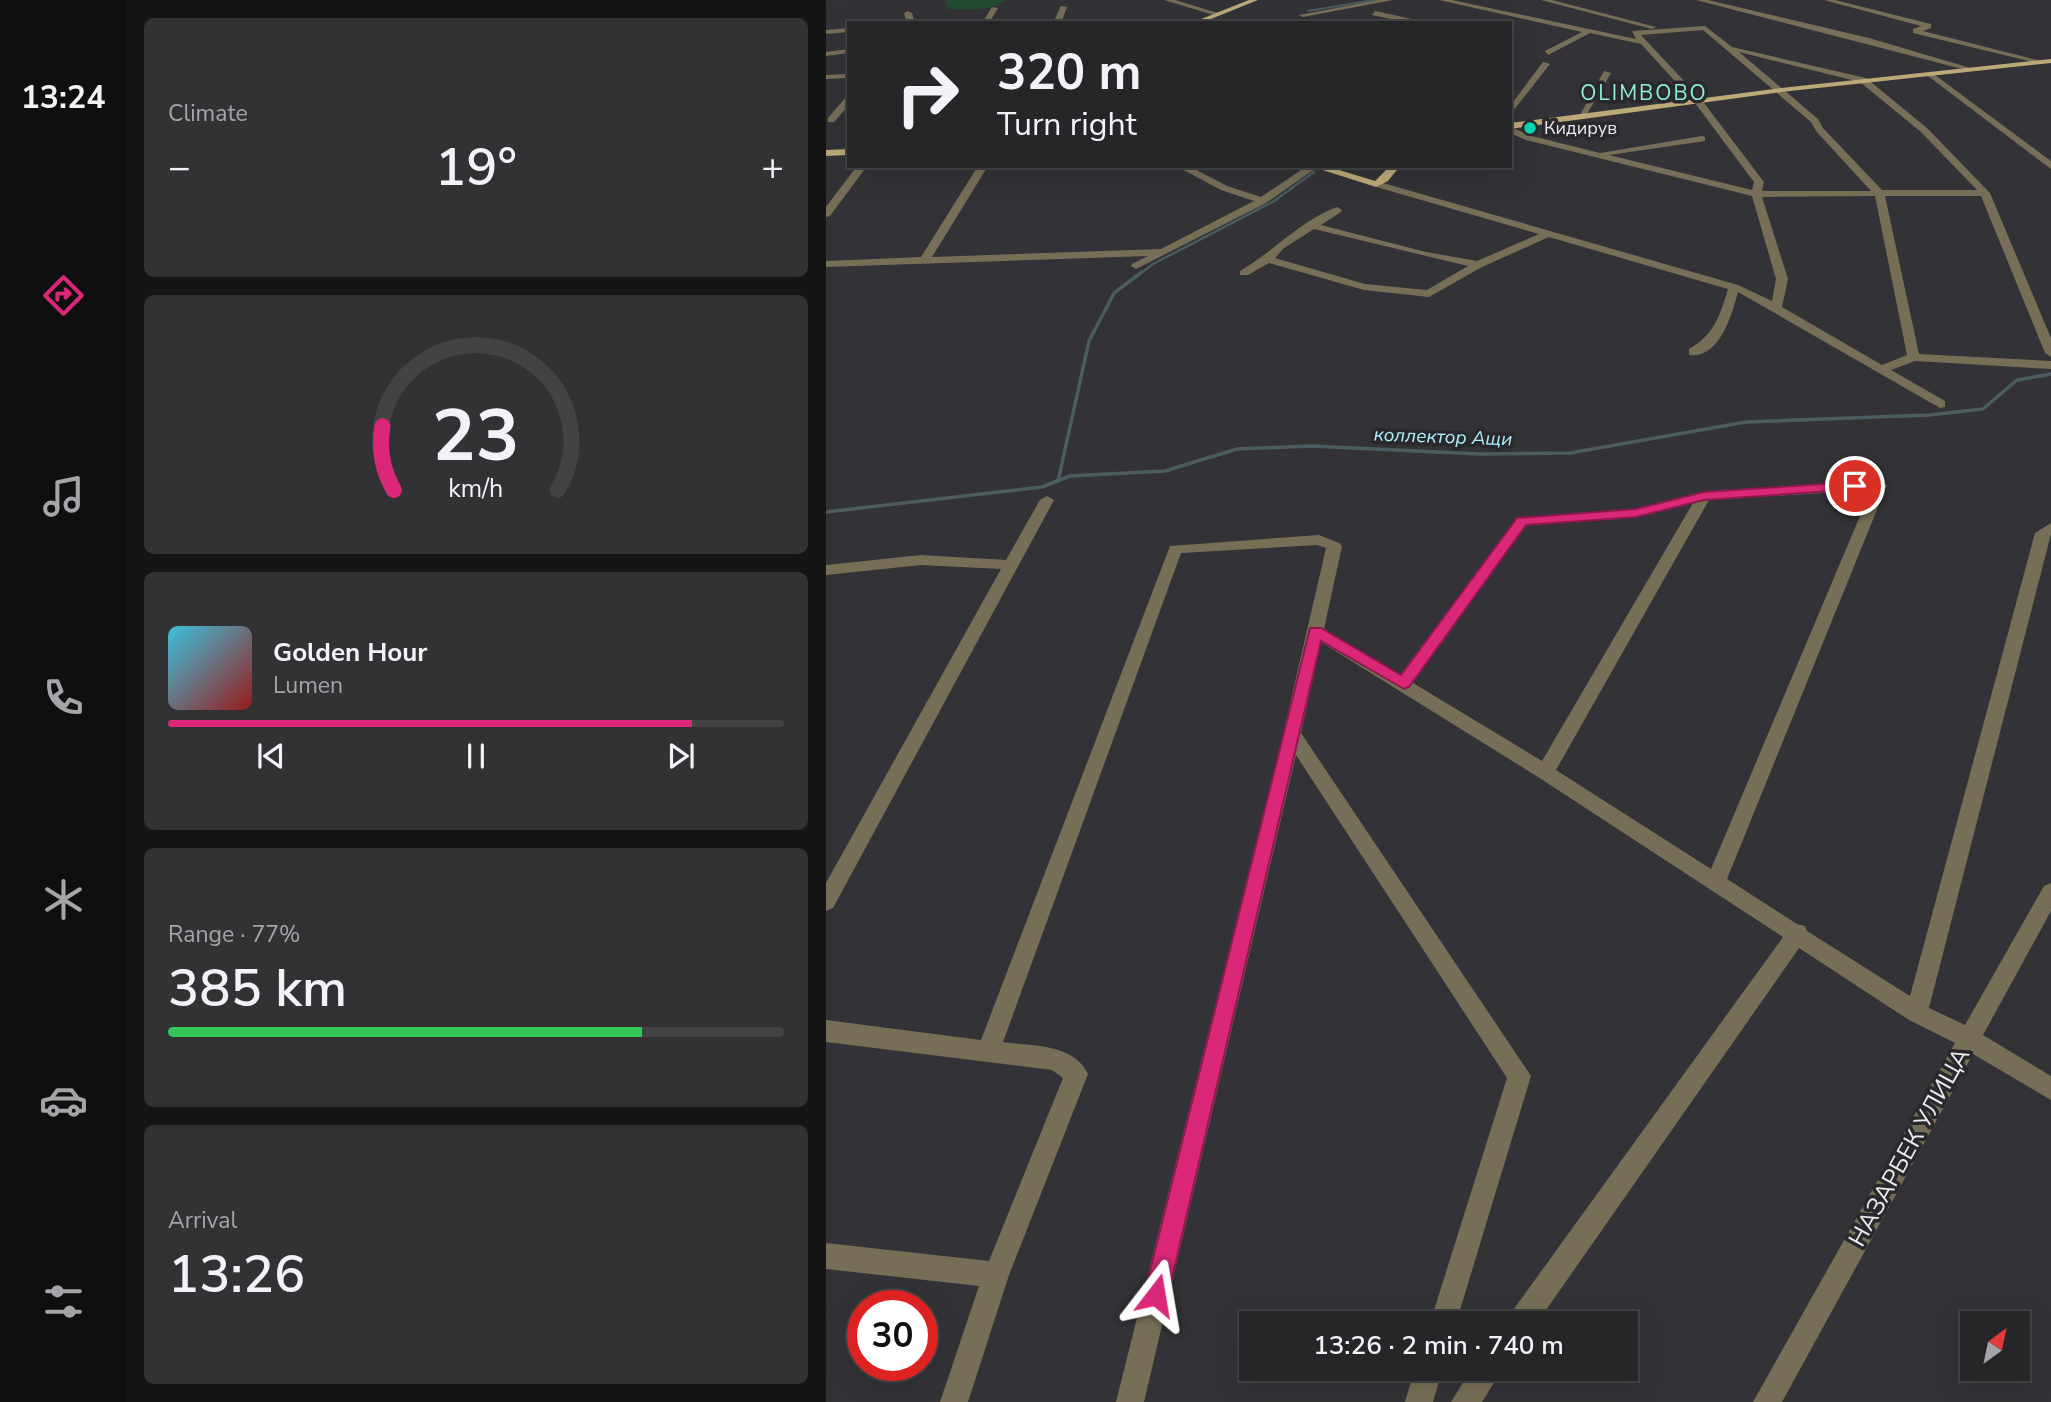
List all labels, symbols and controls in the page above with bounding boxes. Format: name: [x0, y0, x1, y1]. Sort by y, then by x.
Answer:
text: 320 m: [997, 39, 1141, 106]
icon: right: [882, 49, 973, 140]
text: 13:24: [21, 76, 105, 119]
district label: OLIMBOBO: [1580, 79, 1708, 107]
text: Climate: [168, 98, 248, 129]
text: Turn right: [997, 103, 1137, 146]
place label: Кидирув: [1544, 116, 1617, 140]
marker: Кидирув: [1522, 120, 1538, 136]
text: 19°: [435, 132, 517, 203]
text: −: [168, 142, 191, 193]
text: +: [761, 142, 784, 193]
icon: directions: [39, 271, 88, 320]
text: 23: [432, 387, 520, 487]
water label: коллектор Ащи: [1373, 422, 1513, 452]
pin: [1825, 456, 1885, 516]
icon: arrive: [1836, 467, 1874, 505]
icon: music: [39, 472, 88, 521]
text: km/h: [448, 472, 504, 506]
text: Golden Hour: [273, 635, 428, 670]
text: Lumen: [273, 670, 343, 701]
icon: phone: [39, 673, 88, 722]
icon: previous: [252, 737, 290, 775]
icon: pause: [457, 737, 495, 775]
icon: next: [662, 737, 700, 775]
icon: climate: [39, 875, 88, 924]
text: Range · 77%: [168, 919, 300, 950]
text: 385 km: [168, 953, 347, 1024]
street label: НАЗАРБЕК УЛИЦА: [1841, 1042, 1977, 1252]
icon: car: [39, 1076, 88, 1125]
text: Arrival: [168, 1205, 237, 1236]
text: 13:26: [168, 1239, 305, 1310]
position arrow: [1119, 1258, 1193, 1332]
icon: filters: [39, 1277, 88, 1326]
speed limit sign: 30: [847, 1290, 938, 1381]
north arrow: [1960, 1311, 2030, 1381]
map controls: [1960, 1311, 2030, 1381]
text: 13:26 · 2 min · 740 m: [1313, 1328, 1564, 1363]

